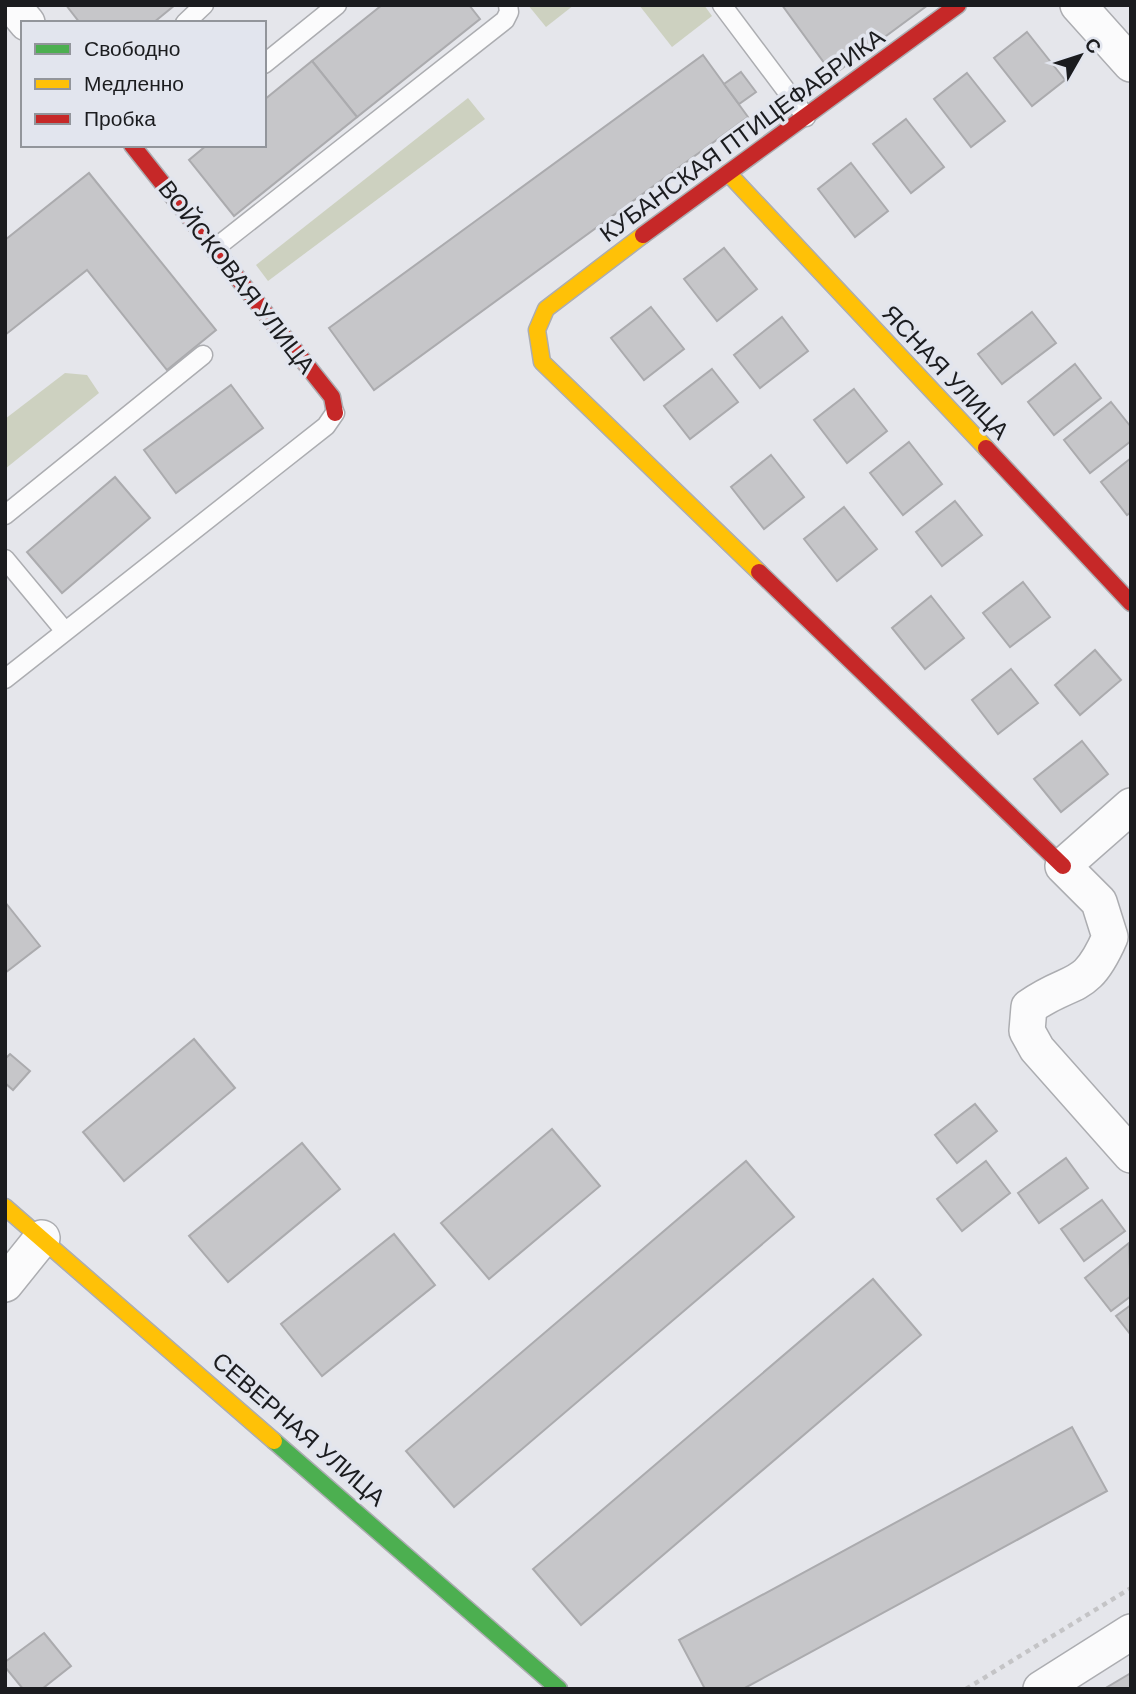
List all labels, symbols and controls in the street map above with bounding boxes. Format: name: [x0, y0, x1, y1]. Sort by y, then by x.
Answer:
legend: [21, 21, 266, 147]
street label: КУБАНСКАЯ ПТИЦЕФАБРИКА: [593, 21, 891, 249]
north arrow: [1045, 21, 1115, 91]
text: С: [1079, 32, 1107, 59]
text: Свободно: [84, 35, 181, 63]
text: Медленно: [84, 70, 184, 98]
text: Пробка: [84, 105, 156, 133]
street label: ВОЙСКОВАЯ УЛИЦА: [152, 174, 322, 380]
street label: ЯСНАЯ УЛИЦА: [876, 298, 1016, 446]
street label: СЕВЕРНАЯ УЛИЦА: [206, 1345, 392, 1513]

